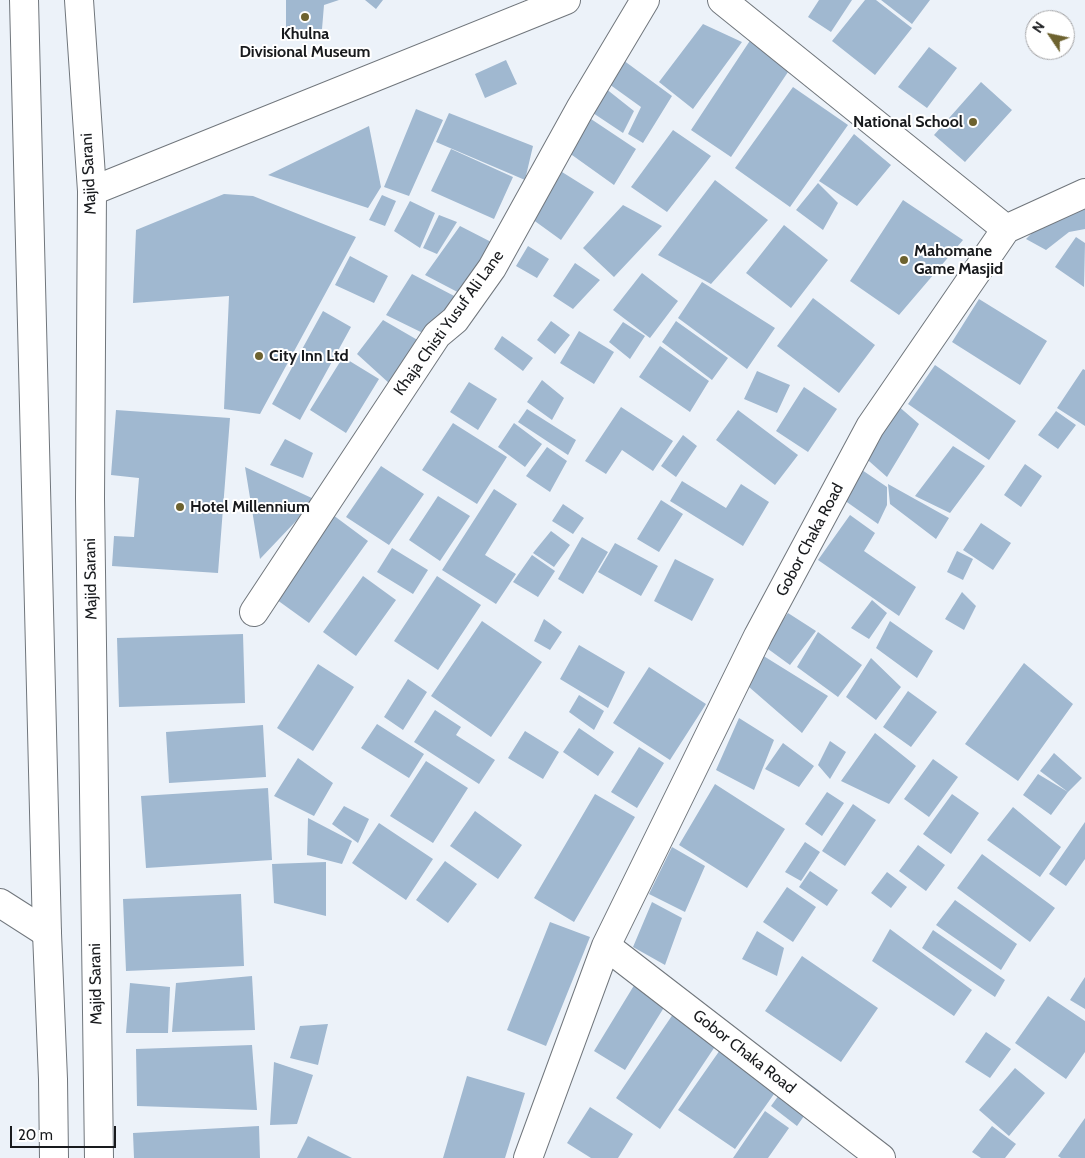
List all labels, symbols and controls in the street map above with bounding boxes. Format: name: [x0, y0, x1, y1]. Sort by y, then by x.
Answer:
north arrow: [1025, 10, 1075, 60]
marker: Khulna Divisional Museum: [299, 11, 311, 23]
text: N: [1028, 18, 1049, 36]
place label: Khulna Divisional Museum: [239, 24, 371, 62]
place label: National School: [853, 112, 963, 132]
marker: National School: [967, 116, 979, 128]
street label: Majid Sarani: [77, 133, 101, 215]
place label: Mahomane Game Masjid: [914, 241, 1003, 279]
street label: Khaja Chisti Yusuf Ali Lane: [390, 247, 508, 399]
marker: Mahomane Game Masjid: [898, 254, 910, 266]
place label: City Inn Ltd: [269, 346, 349, 366]
marker: City Inn Ltd: [253, 350, 265, 362]
street label: Gobor Chaka Road: [772, 480, 848, 600]
place label: Hotel Millennium: [190, 497, 310, 517]
marker: Hotel Millennium: [174, 501, 186, 513]
street label: Majid Sarani: [81, 538, 101, 620]
street label: Majid Sarani: [86, 943, 106, 1025]
street label: Gobor Chaka Road: [689, 1006, 799, 1098]
scale bar: [12, 1116, 119, 1148]
text: 20 m: [18, 1126, 53, 1144]

